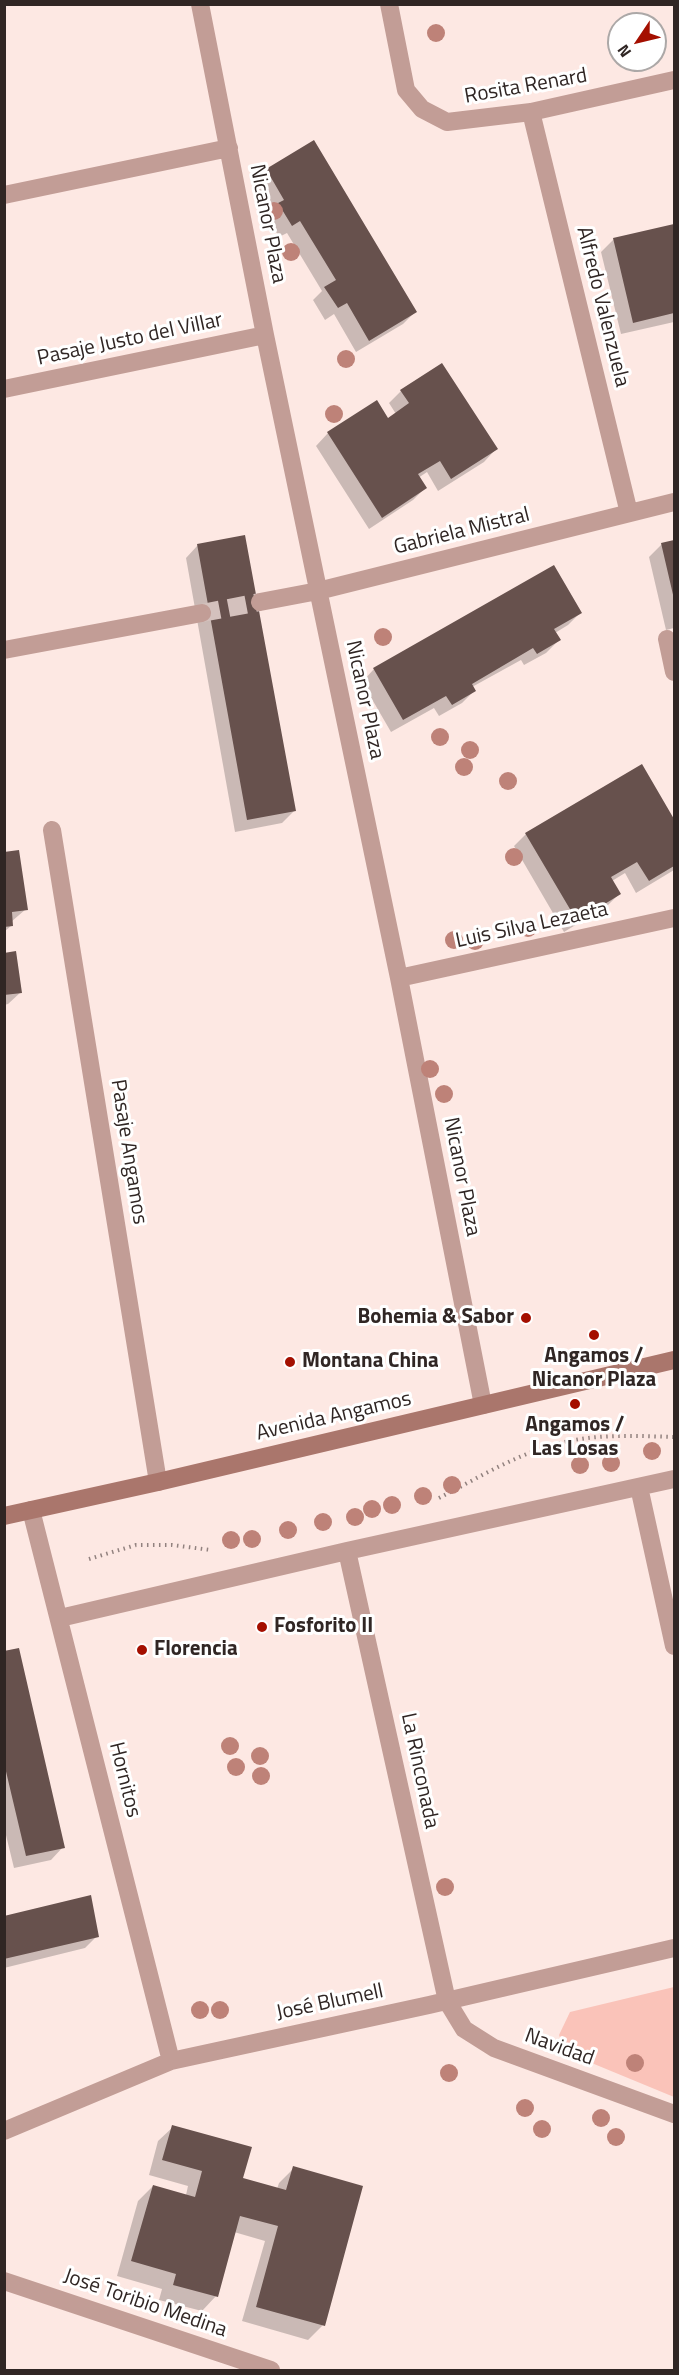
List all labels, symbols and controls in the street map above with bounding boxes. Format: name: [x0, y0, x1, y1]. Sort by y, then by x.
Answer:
north arrow: [607, 12, 667, 72]
text: N: [611, 40, 637, 63]
street label: Rosita Renard: [463, 64, 589, 110]
street label: Nicanor Plaza: [243, 162, 291, 286]
street label: Alfredo Valenzuela: [570, 224, 634, 390]
street label: Pasaje Justo del Villar: [35, 308, 225, 372]
street label: Gabriela Mistral: [392, 503, 532, 561]
street label: Nicanor Plaza: [339, 638, 389, 762]
street label: Luis Silva Lezaeta: [454, 898, 610, 954]
street label: Pasaje Angamos: [104, 1078, 152, 1226]
street label: Nicanor Plaza: [437, 1115, 485, 1239]
place label: Bohemia & Sabor: [357, 1305, 514, 1331]
marker: Bohemia & Sabor: [519, 1311, 533, 1325]
marker: Angamos / Nicanor Plaza: [587, 1328, 601, 1342]
place label: Angamos / Nicanor Plaza: [532, 1344, 656, 1394]
place label: Montana China: [302, 1349, 439, 1375]
marker: Montana China: [283, 1355, 297, 1369]
street label: Avenida Angamos: [254, 1387, 414, 1447]
marker: Angamos / Las Losas: [568, 1397, 582, 1411]
place label: Angamos / Las Losas: [525, 1413, 625, 1463]
place label: Fosforito II: [274, 1614, 373, 1640]
marker: Fosforito II: [255, 1620, 269, 1634]
place label: Florencia: [154, 1637, 238, 1663]
marker: Florencia: [135, 1643, 149, 1657]
street label: La Rinconada: [394, 1711, 444, 1831]
street label: Hornitos: [103, 1740, 145, 1820]
street label: José Blumell: [274, 1979, 386, 2027]
street label: Navidad: [521, 2024, 597, 2072]
street label: José Toribio Medina: [60, 2264, 230, 2344]

